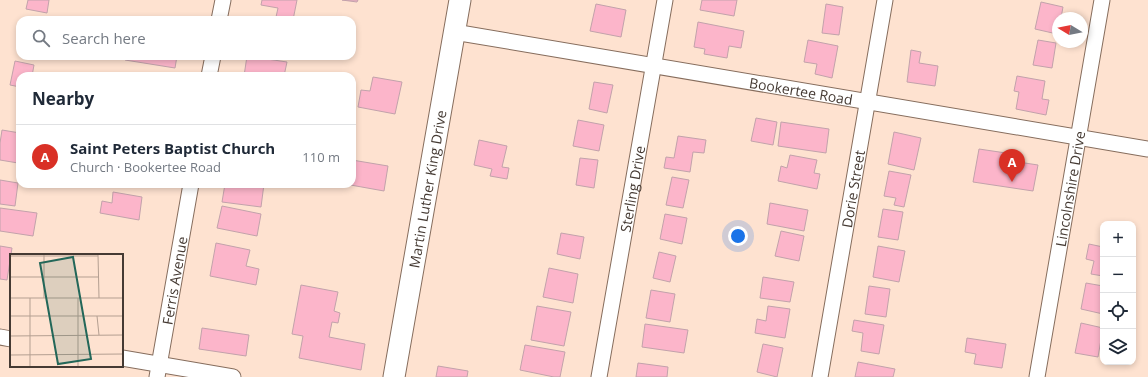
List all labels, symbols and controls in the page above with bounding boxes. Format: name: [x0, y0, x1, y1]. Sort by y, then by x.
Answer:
north arrow: [1052, 12, 1088, 48]
search box: [16, 16, 356, 60]
icon: search: [30, 27, 52, 49]
text: Search here: [62, 28, 146, 48]
street label: Bookertee Road: [748, 72, 854, 109]
text: Nearby: [32, 87, 94, 110]
street label: Martin Luther King Drive: [404, 108, 450, 269]
street label: Lincolnshire Drive: [1050, 129, 1089, 248]
text: Saint Peters Baptist Church: [70, 138, 275, 158]
street label: Sterling Drive: [615, 144, 649, 234]
text: A: [41, 148, 49, 166]
text: 110 m: [302, 148, 340, 166]
street label: Dorie Street: [836, 148, 868, 229]
pin: A: [999, 149, 1025, 182]
text: Church · Bookertee Road: [70, 158, 221, 176]
map controls: [1100, 221, 1136, 365]
button: +: [1100, 221, 1136, 257]
your location: [728, 226, 748, 246]
street label: Ferris Avenue: [157, 235, 191, 326]
inset map: [10, 254, 123, 367]
button: −: [1100, 257, 1136, 293]
button: locate: [1100, 293, 1136, 329]
button: layers: [1100, 329, 1136, 365]

